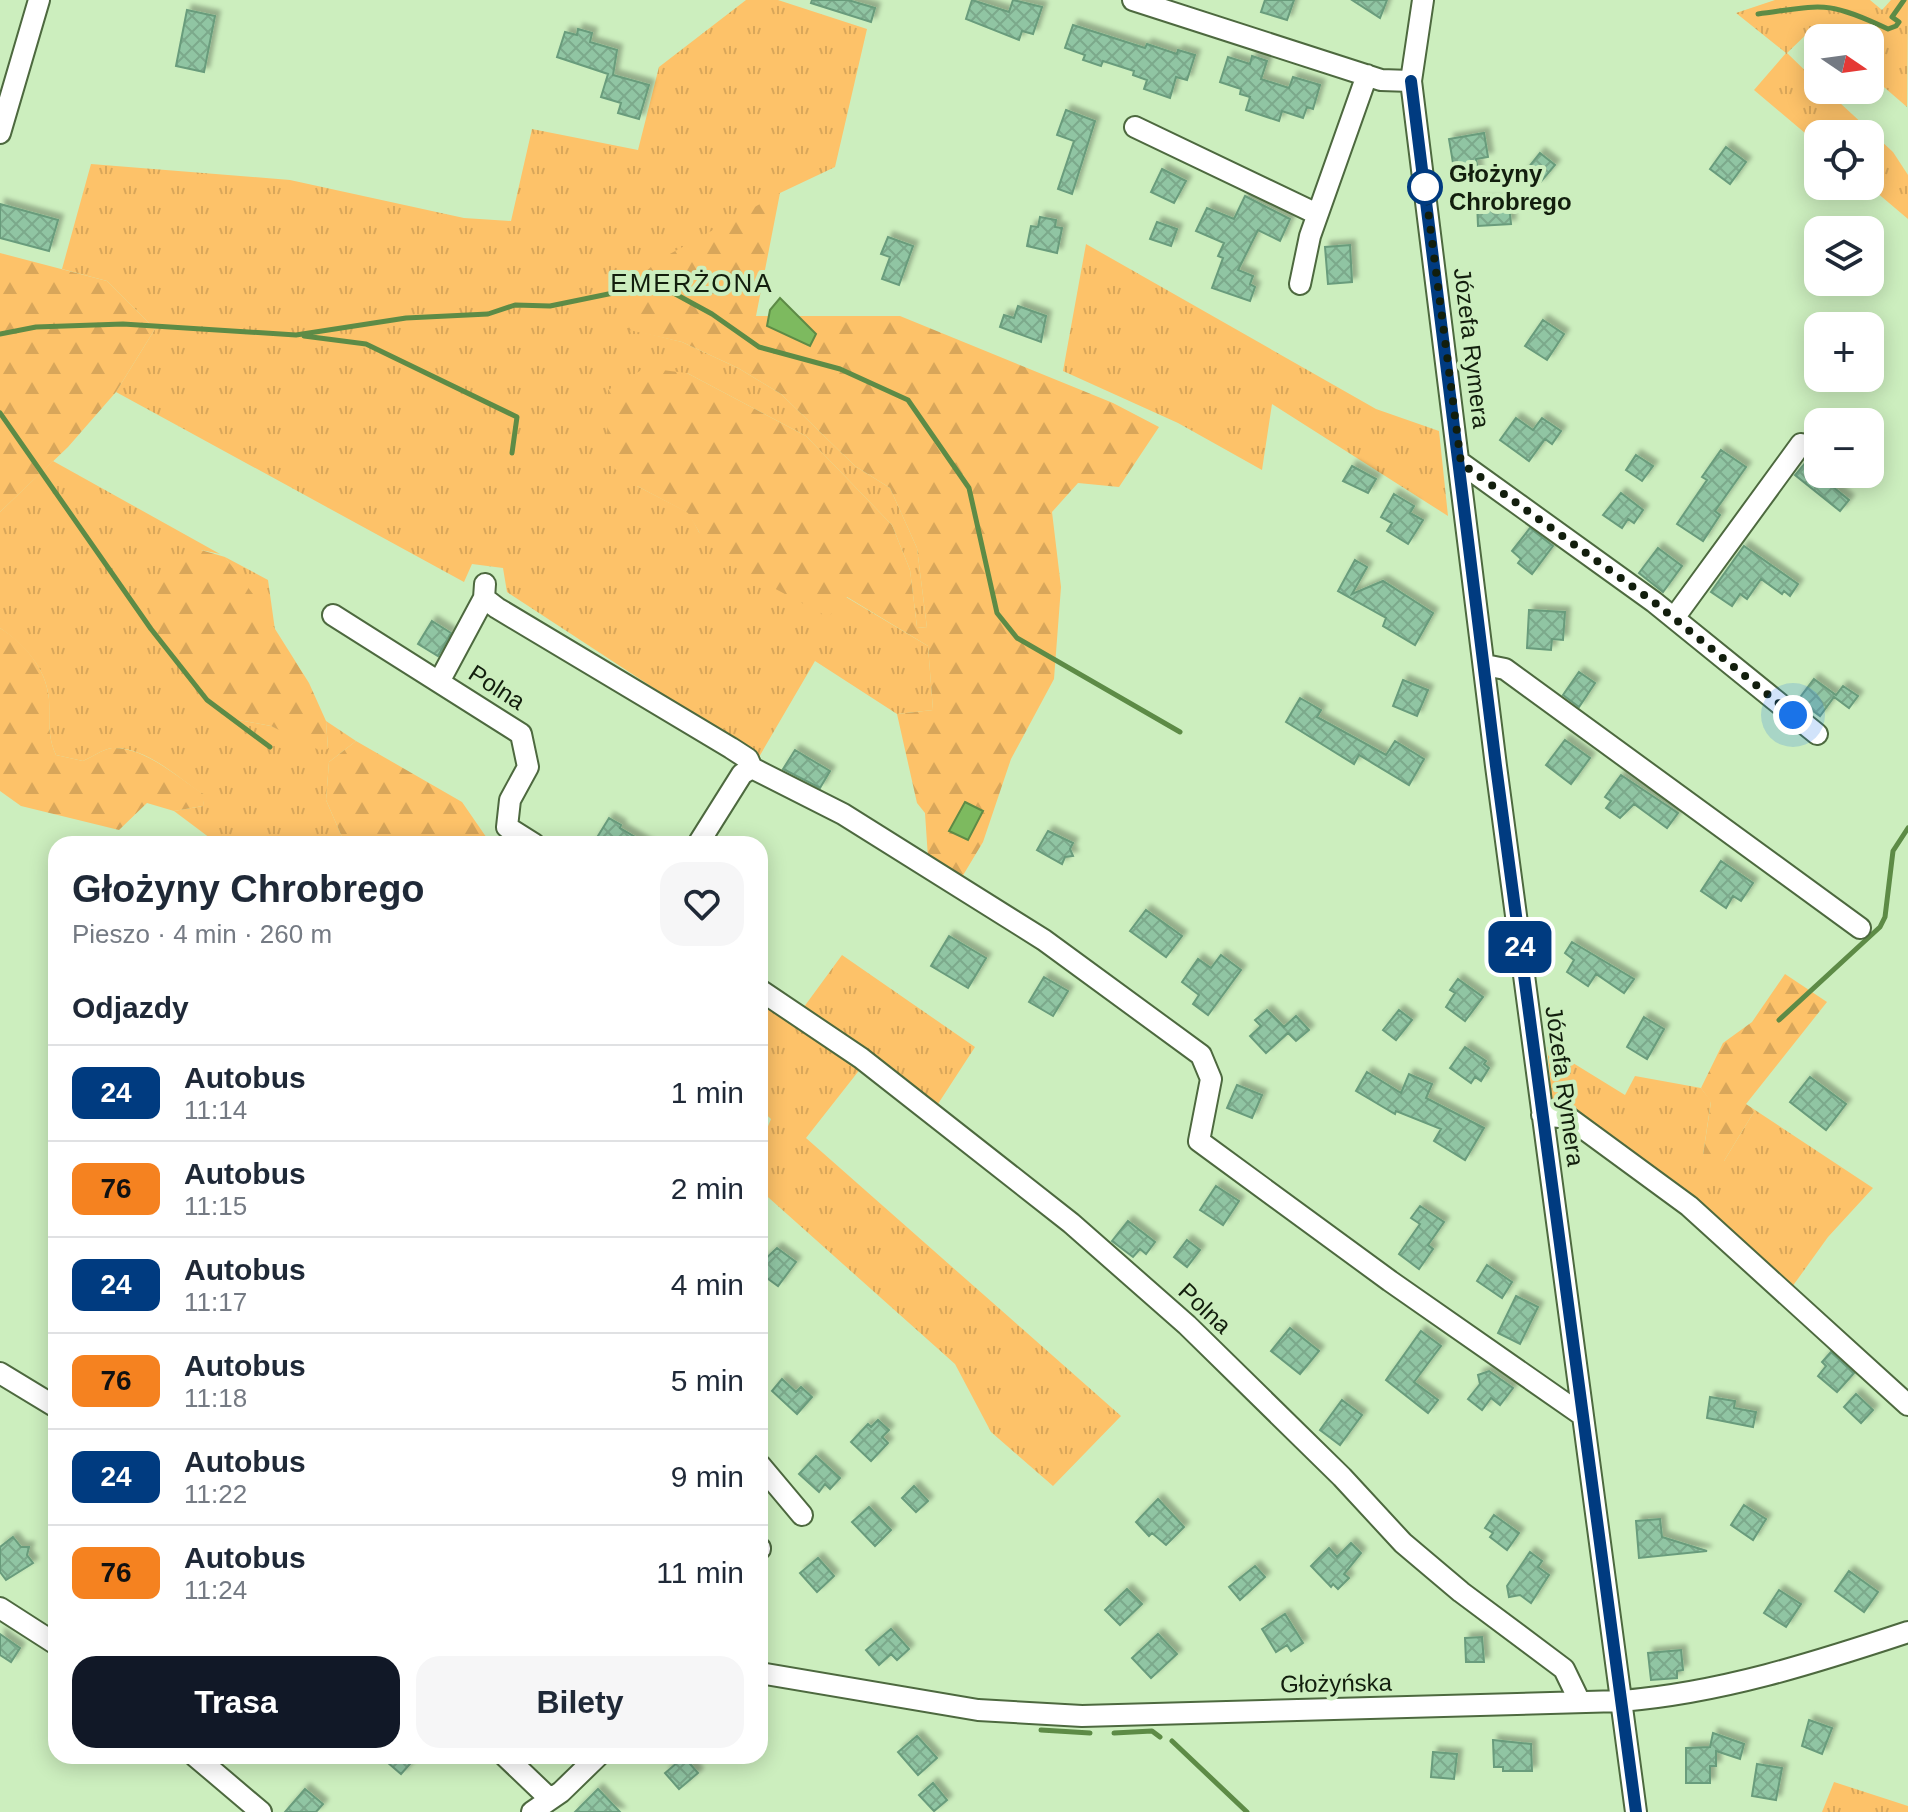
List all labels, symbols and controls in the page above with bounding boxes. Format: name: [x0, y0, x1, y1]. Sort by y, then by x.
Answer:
north arrow: [1804, 24, 1884, 104]
map controls: [1804, 24, 1884, 488]
button: locate: [1804, 120, 1884, 200]
place label: Głożyny Chrobrego: [1449, 160, 1572, 215]
marker: Głożyny Chrobrego: [1408, 170, 1442, 204]
button: layers: [1804, 216, 1884, 296]
street label: Józefa Rymera: [1449, 266, 1495, 430]
district label: EMERŻONA: [610, 268, 774, 298]
button: +: [1804, 312, 1884, 392]
button: −: [1804, 408, 1884, 488]
street label: Polna: [464, 659, 531, 715]
your location: [1773, 695, 1813, 735]
button: heart: [660, 862, 744, 946]
text: Głożyny Chrobrego: [72, 868, 425, 910]
text: Pieszo · 4 min · 260 m: [72, 919, 332, 949]
line badge: 24: [1484, 921, 1556, 973]
text: 24: [1504, 931, 1536, 962]
text: Odjazdy: [72, 991, 189, 1024]
street label: Józefa Rymera: [1540, 1004, 1590, 1168]
text: Autobus: [184, 1061, 306, 1094]
text: 1 min: [671, 1076, 744, 1109]
text: 24: [100, 1077, 132, 1108]
text: 11:14: [184, 1095, 247, 1125]
text: Autobus: [184, 1157, 306, 1190]
text: 2 min: [671, 1172, 744, 1205]
text: 76: [100, 1173, 132, 1204]
text: 11:15: [184, 1191, 247, 1221]
text: Autobus: [184, 1253, 306, 1286]
text: 4 min: [671, 1268, 744, 1301]
text: 24: [100, 1269, 132, 1300]
street label: Polna: [1173, 1277, 1237, 1339]
text: 11:17: [184, 1287, 247, 1317]
text: Autobus: [184, 1349, 306, 1382]
text: 5 min: [671, 1364, 744, 1397]
text: 76: [100, 1365, 132, 1396]
text: 11:18: [184, 1383, 247, 1413]
text: Autobus: [184, 1445, 306, 1478]
text: 9 min: [671, 1460, 744, 1493]
text: 24: [100, 1461, 132, 1492]
text: 11:22: [184, 1479, 247, 1509]
text: Autobus: [184, 1541, 306, 1574]
text: 11 min: [656, 1556, 744, 1589]
text: 76: [100, 1557, 132, 1588]
text: 11:24: [184, 1575, 247, 1605]
button: Trasa: [72, 1656, 400, 1748]
button: Bilety: [416, 1656, 744, 1748]
street label: Głożyńska: [1280, 1669, 1393, 1697]

